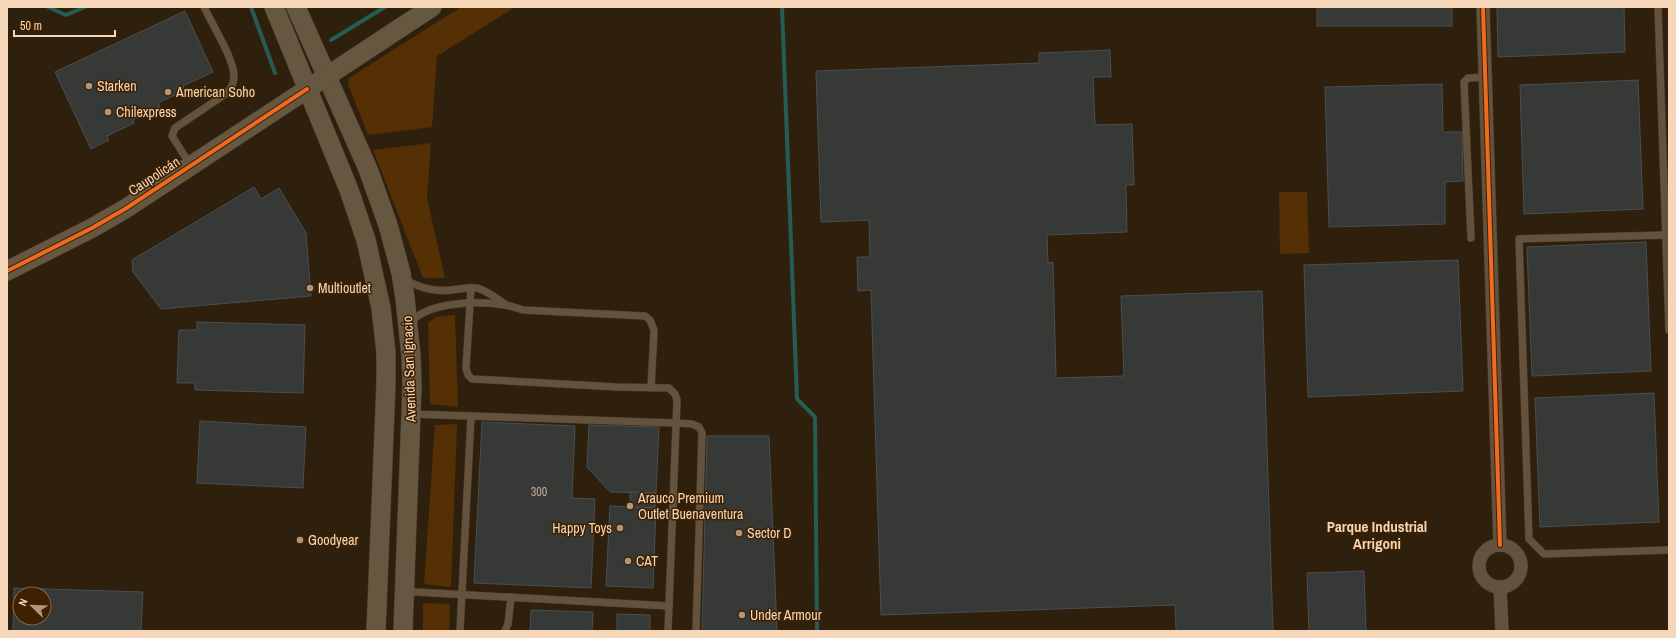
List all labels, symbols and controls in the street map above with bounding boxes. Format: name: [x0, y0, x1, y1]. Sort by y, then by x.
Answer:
scale bar: [14, 12, 115, 38]
text: 50 m: [20, 18, 42, 34]
place label: Starken: [97, 77, 137, 95]
marker: Starken: [84, 81, 94, 91]
place label: American Soho: [175, 83, 255, 101]
marker: American Soho: [163, 87, 173, 97]
place label: Chilexpress: [116, 103, 177, 121]
marker: Chilexpress: [103, 107, 113, 117]
street label: Caupolicán: [125, 153, 183, 199]
place label: Multioutlet: [318, 279, 371, 297]
marker: Multioutlet: [305, 283, 315, 293]
street label: Avenida San Ignacio: [398, 316, 420, 423]
house number: 300: [531, 484, 547, 500]
place label: Arauco Premium Outlet Buenaventura: [637, 489, 744, 523]
marker: Arauco Premium Outlet Buenaventura: [625, 501, 635, 511]
district label: Parque Industrial Arrigoni: [1327, 516, 1427, 554]
place label: Happy Toys: [552, 519, 612, 537]
marker: Happy Toys: [615, 523, 625, 533]
place label: Sector D: [747, 524, 792, 542]
marker: Sector D: [734, 528, 744, 538]
place label: Goodyear: [308, 531, 359, 549]
marker: Goodyear: [295, 535, 305, 545]
place label: CAT: [636, 552, 658, 570]
marker: CAT: [623, 556, 633, 566]
north arrow: [12, 586, 52, 626]
text: N: [15, 596, 31, 608]
place label: Under Armour: [750, 606, 822, 624]
marker: Under Armour: [737, 610, 747, 620]

